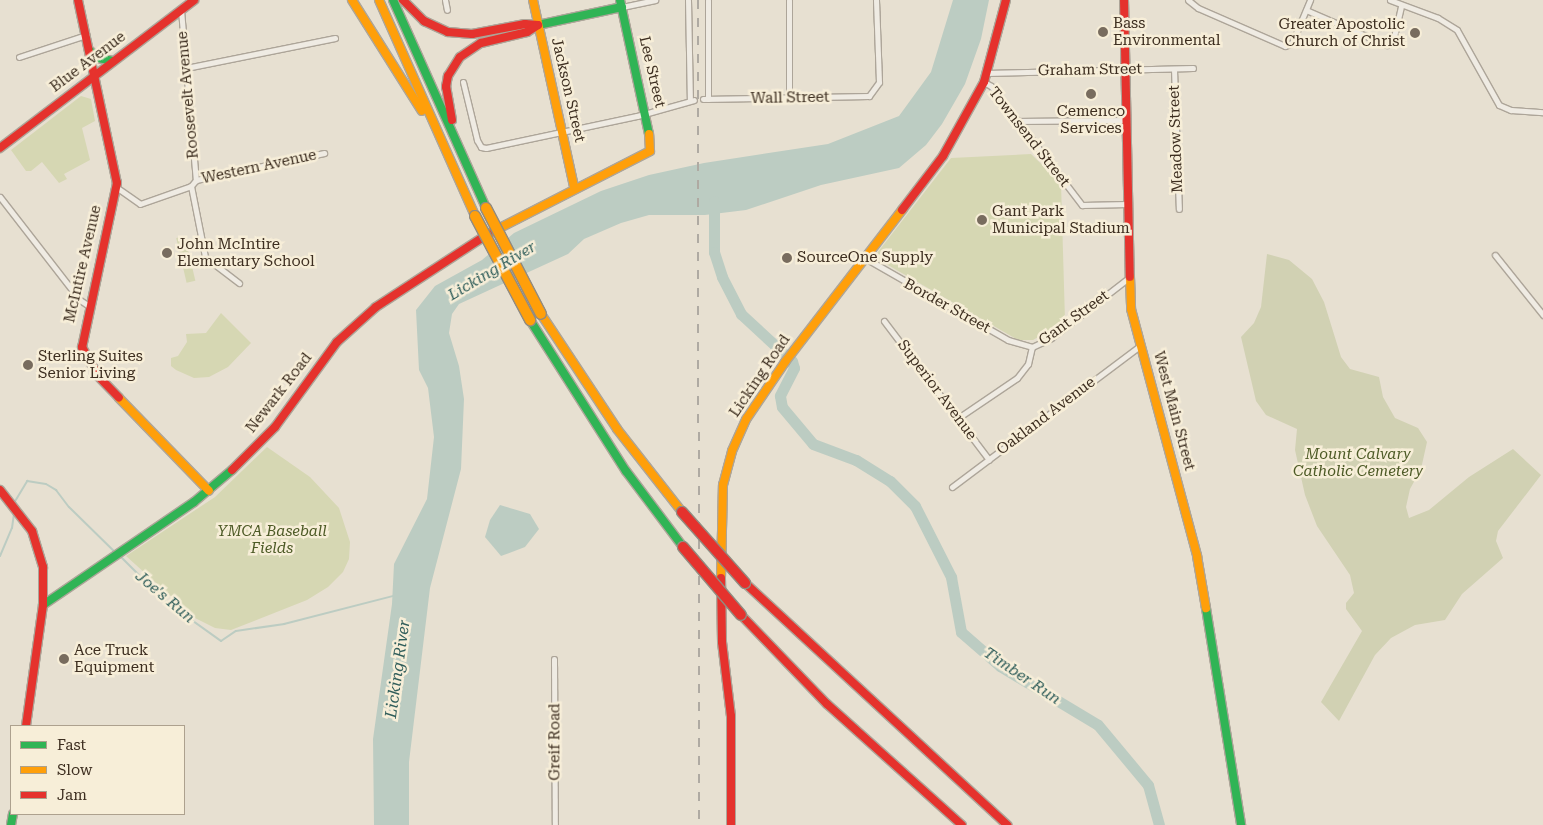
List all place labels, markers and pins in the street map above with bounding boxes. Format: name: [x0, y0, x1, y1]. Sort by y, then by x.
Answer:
place label: Bass Environmental: [1113, 14, 1220, 49]
place label: Greater Apostolic Church of Christ: [1278, 15, 1405, 50]
marker: Bass Environmental: [1097, 26, 1109, 38]
marker: Greater Apostolic Church of Christ: [1409, 27, 1421, 39]
marker: Cemenco Services: [1085, 88, 1097, 100]
place label: Cemenco Services: [1057, 102, 1125, 137]
place label: Gant Park Municipal Stadium: [992, 202, 1130, 237]
marker: Gant Park Municipal Stadium: [976, 214, 988, 226]
place label: John McIntire Elementary School: [177, 235, 315, 270]
marker: John McIntire Elementary School: [161, 247, 173, 259]
place label: SourceOne Supply: [797, 249, 933, 267]
marker: SourceOne Supply: [781, 252, 793, 264]
place label: Sterling Suites Senior Living: [38, 347, 143, 382]
marker: Sterling Suites Senior Living: [22, 359, 34, 371]
place label: Ace Truck Equipment: [74, 641, 154, 676]
marker: Ace Truck Equipment: [58, 653, 70, 665]

